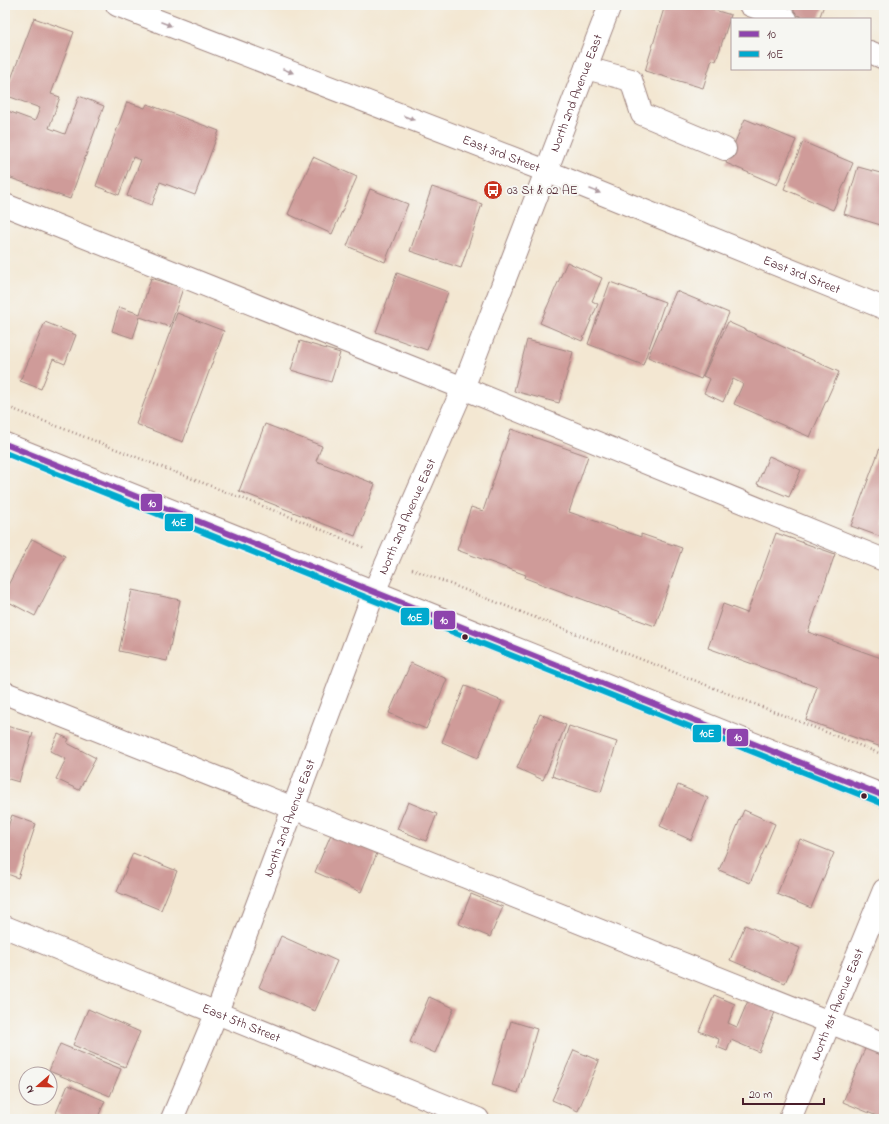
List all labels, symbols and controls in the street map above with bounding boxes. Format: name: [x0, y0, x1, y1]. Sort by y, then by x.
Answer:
legend: [731, 18, 871, 70]
one-way arrow: [161, 22, 173, 28]
text: 10: [767, 26, 776, 44]
street label: North 2nd Avenue East: [545, 31, 608, 155]
text: 10E: [767, 46, 783, 64]
one-way arrow: [282, 69, 294, 75]
one-way arrow: [403, 116, 415, 122]
street label: East 3rd Street: [460, 130, 543, 178]
bus stop icon: 03 St & 02 AE: [482, 179, 504, 201]
place label: 03 St & 02 AE: [507, 181, 578, 200]
one-way arrow: [589, 189, 601, 195]
street label: East 3rd Street: [760, 250, 844, 299]
street label: North 2nd Avenue East: [373, 455, 441, 577]
line badge: 10: [140, 493, 163, 512]
text: 10: [148, 496, 156, 512]
line badge: 10E: [164, 513, 194, 532]
text: 10E: [172, 515, 187, 531]
line badge: 10E: [400, 607, 430, 626]
text: 10E: [408, 610, 423, 626]
line badge: 10: [433, 610, 456, 630]
text: 10: [440, 613, 448, 629]
unlabelled marker: [460, 632, 470, 642]
line badge: 10E: [692, 724, 722, 743]
text: 10E: [700, 726, 715, 742]
line badge: 10: [726, 728, 749, 747]
text: 10: [734, 730, 742, 746]
street label: North 2nd Avenue East: [259, 756, 320, 880]
unlabelled marker: [859, 791, 869, 801]
street label: North 1st Avenue East: [806, 945, 869, 1063]
street label: East 5th Street: [199, 998, 284, 1048]
north arrow: [18, 1066, 58, 1106]
scale bar: [743, 1080, 824, 1106]
text: N: [21, 1083, 38, 1095]
text: 20 m: [749, 1086, 772, 1104]

